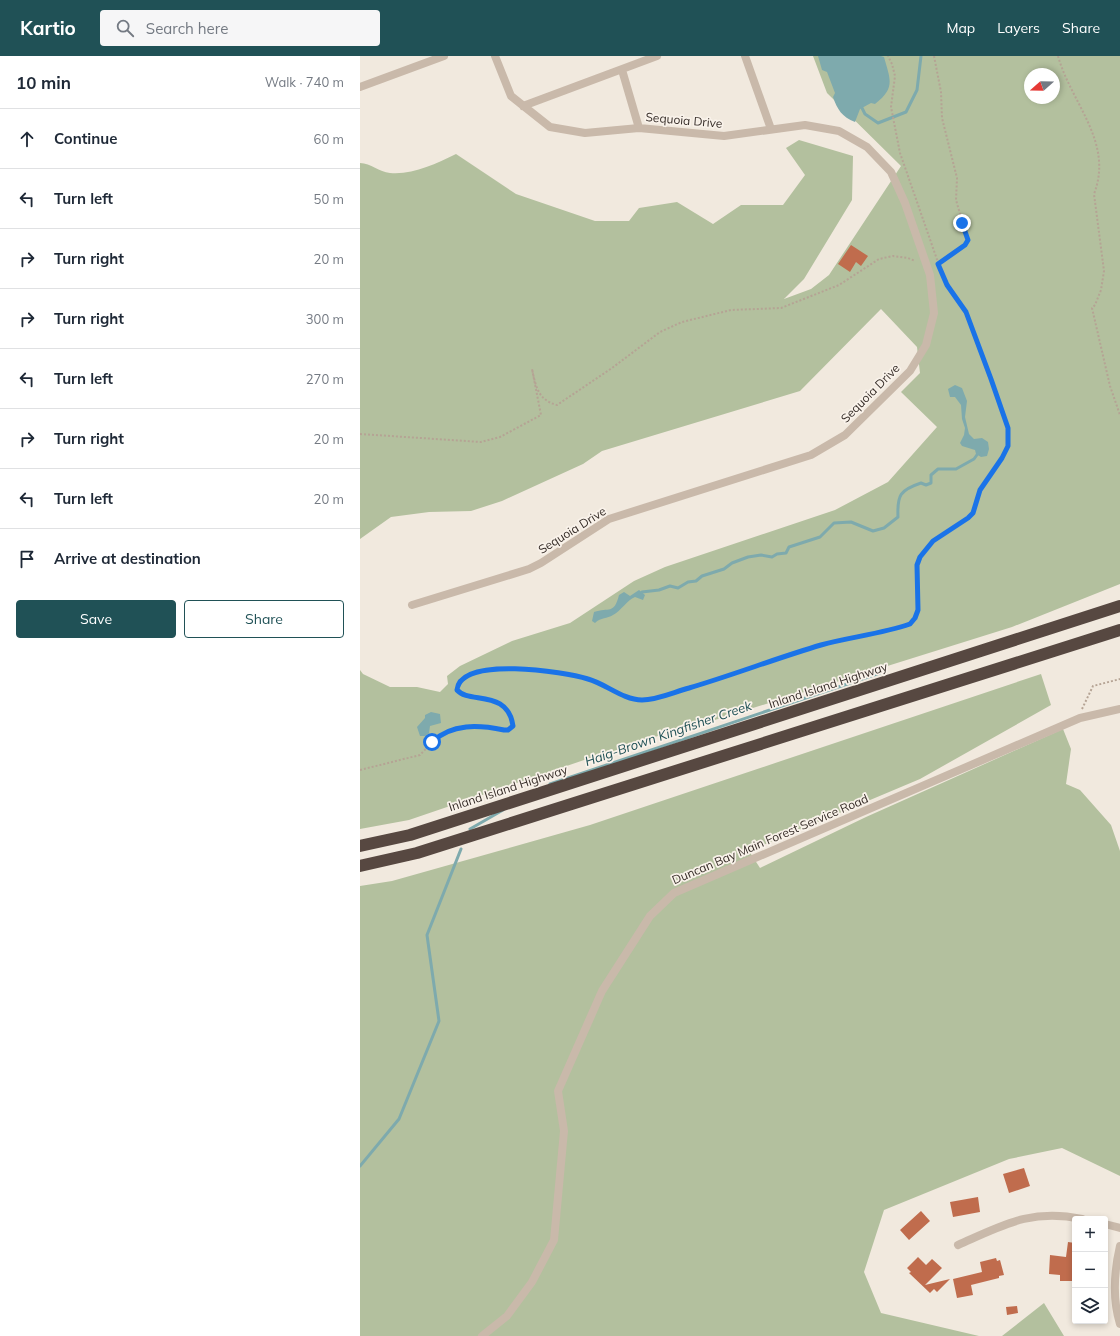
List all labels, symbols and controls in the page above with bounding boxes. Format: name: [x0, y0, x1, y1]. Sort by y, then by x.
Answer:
search box: [100, 10, 380, 46]
text: Kartio: [20, 16, 76, 40]
icon: search: [114, 17, 136, 39]
text: Search here: [146, 19, 228, 38]
text: Map: [946, 19, 975, 37]
text: Layers: [997, 19, 1040, 37]
text: Share: [1062, 19, 1100, 37]
north arrow: [1024, 68, 1060, 104]
text: 10 min: [16, 72, 71, 93]
text: Walk · 740 m: [265, 74, 344, 90]
street label: Sequoia Drive: [645, 109, 723, 131]
icon: ahead: [16, 128, 38, 150]
text: Continue: [54, 129, 117, 148]
text: 60 m: [314, 131, 344, 147]
icon: left: [16, 188, 38, 210]
text: Turn left: [54, 189, 113, 208]
text: 50 m: [314, 191, 344, 207]
route end: [953, 214, 971, 232]
icon: right: [16, 248, 38, 270]
text: Turn right: [54, 249, 124, 268]
text: 20 m: [314, 251, 344, 267]
icon: right: [16, 308, 38, 330]
text: Turn right: [54, 309, 124, 328]
text: 300 m: [306, 311, 344, 327]
street label: Sequoia Drive: [837, 360, 903, 426]
icon: left: [16, 368, 38, 390]
text: Turn left: [54, 369, 113, 388]
text: 270 m: [306, 371, 344, 387]
icon: right: [16, 428, 38, 450]
text: Turn right: [54, 429, 124, 448]
text: 20 m: [314, 431, 344, 447]
icon: left: [16, 488, 38, 510]
text: Turn left: [54, 489, 113, 508]
text: 20 m: [314, 491, 344, 507]
street label: Sequoia Drive: [535, 503, 609, 557]
icon: arrive: [16, 548, 38, 570]
text: Arrive at destination: [54, 549, 201, 568]
button: Save: [16, 600, 176, 638]
button: Share: [184, 600, 344, 638]
street label: Inland Island Highway: [767, 658, 890, 711]
water label: Haig-Brown Kingfisher Creek: [583, 697, 754, 769]
route start: [423, 733, 441, 751]
street label: Inland Island Highway: [447, 761, 570, 814]
street label: Duncan Bay Main Forest Service Road: [670, 791, 870, 887]
map controls: [1072, 1216, 1108, 1324]
button: +: [1072, 1216, 1108, 1252]
button: −: [1072, 1252, 1108, 1288]
button: layers: [1072, 1288, 1108, 1324]

